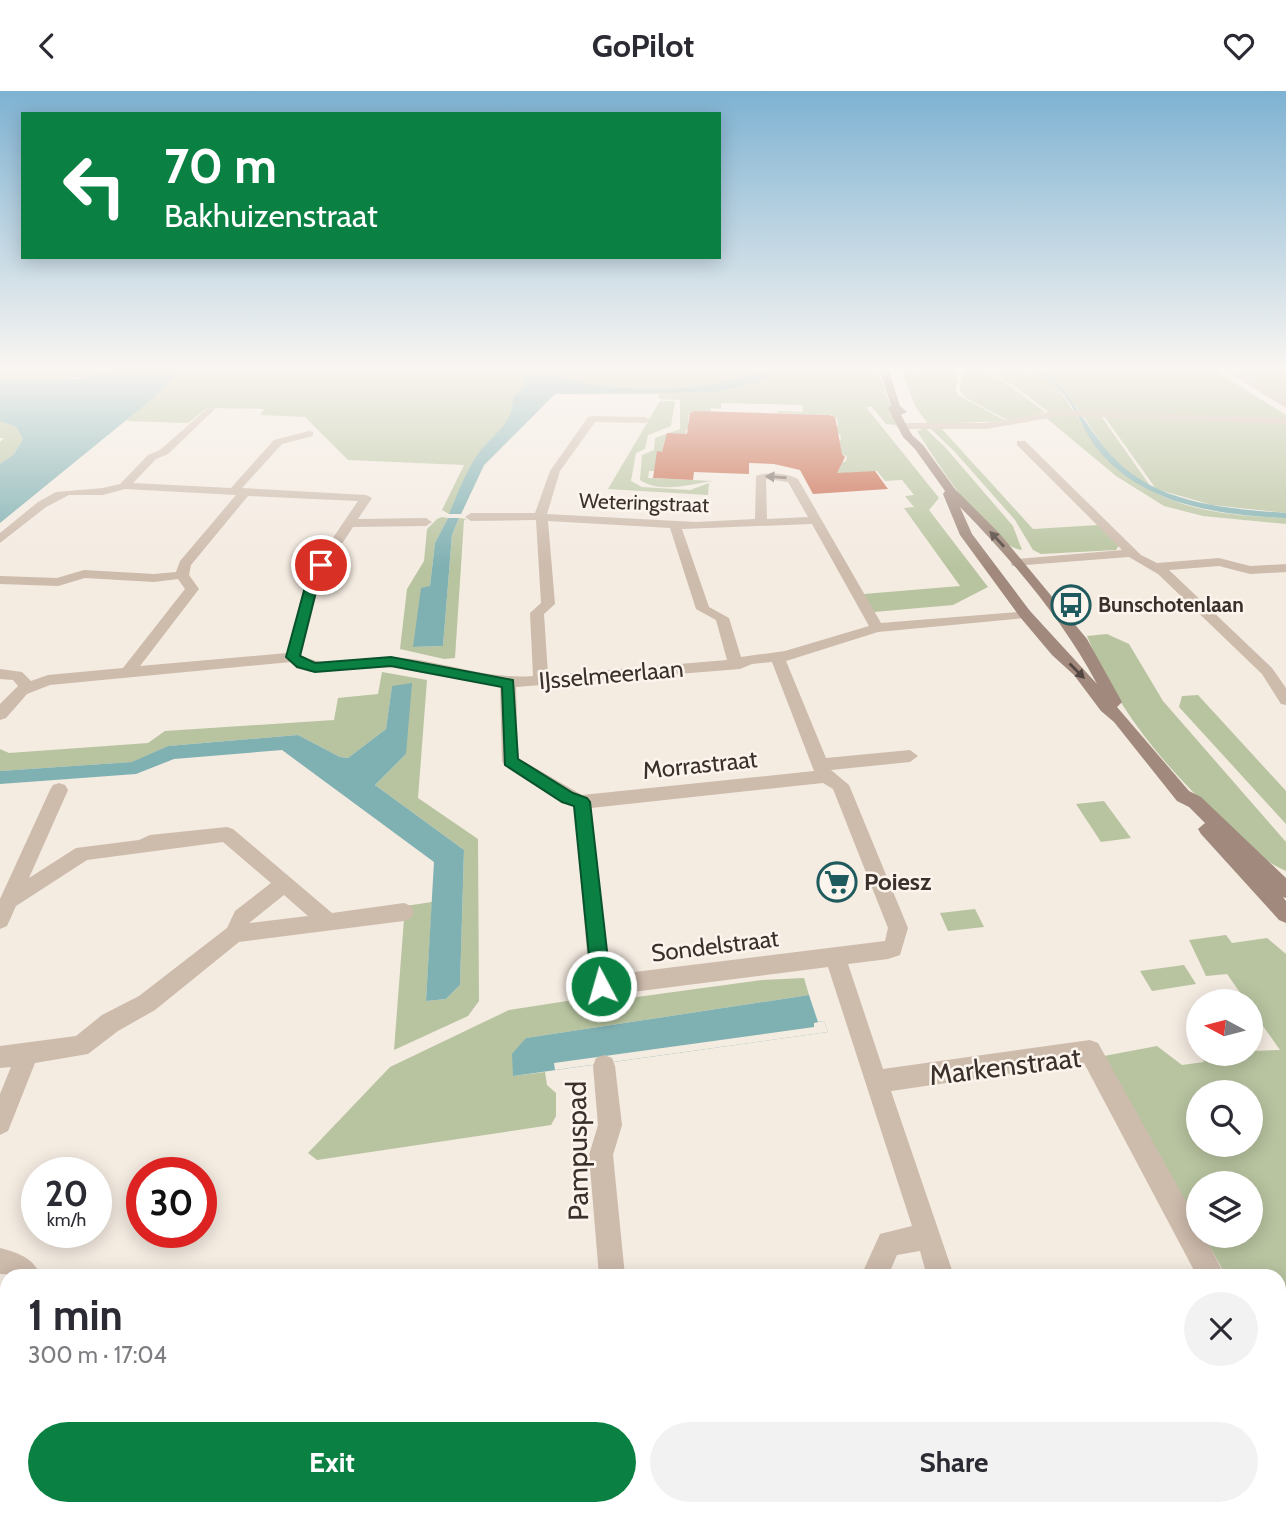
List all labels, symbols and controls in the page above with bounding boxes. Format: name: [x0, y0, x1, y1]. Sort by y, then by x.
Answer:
text: GoPilot: [592, 26, 694, 65]
icon: back: [28, 27, 66, 65]
icon: heart: [1220, 27, 1258, 65]
text: 70 m: [164, 136, 277, 195]
icon: left: [49, 140, 140, 231]
text: Bakhuizenstraat: [164, 196, 378, 235]
one-way arrow: [765, 471, 787, 482]
street label: Weteringstraat: [579, 488, 709, 517]
one-way arrow: [989, 531, 1005, 548]
pin: [291, 535, 351, 595]
icon: arrive: [302, 546, 340, 584]
bus stop icon: Bunschotenlaan: [1050, 584, 1092, 626]
place label: Bunschotenlaan: [1098, 592, 1244, 617]
street label: IJsselmeerlaan: [537, 654, 685, 695]
one-way arrow: [1068, 662, 1084, 679]
street label: Morrastraat: [641, 744, 759, 785]
supermarket icon: Poiesz: [816, 861, 858, 903]
place label: Poiesz: [864, 867, 931, 896]
street label: Sondelstraat: [650, 923, 780, 968]
position arrow: [564, 949, 638, 1023]
north arrow: [1186, 989, 1264, 1066]
map controls: [1186, 989, 1263, 1248]
street label: Markenstraat: [927, 1040, 1083, 1092]
button: search: [1186, 1080, 1263, 1157]
street label: Pampuspad: [559, 1081, 595, 1221]
speed limit sign: 30: [126, 1157, 217, 1248]
button: layers: [1186, 1171, 1263, 1248]
text: 20: [45, 1172, 88, 1215]
text: km/h: [47, 1209, 86, 1231]
text: 1 min: [28, 1289, 123, 1341]
button: close: [1184, 1292, 1258, 1366]
text: 300 m · 17:04: [28, 1341, 167, 1369]
button: Exit: [28, 1422, 636, 1502]
button: Share: [650, 1422, 1258, 1502]

